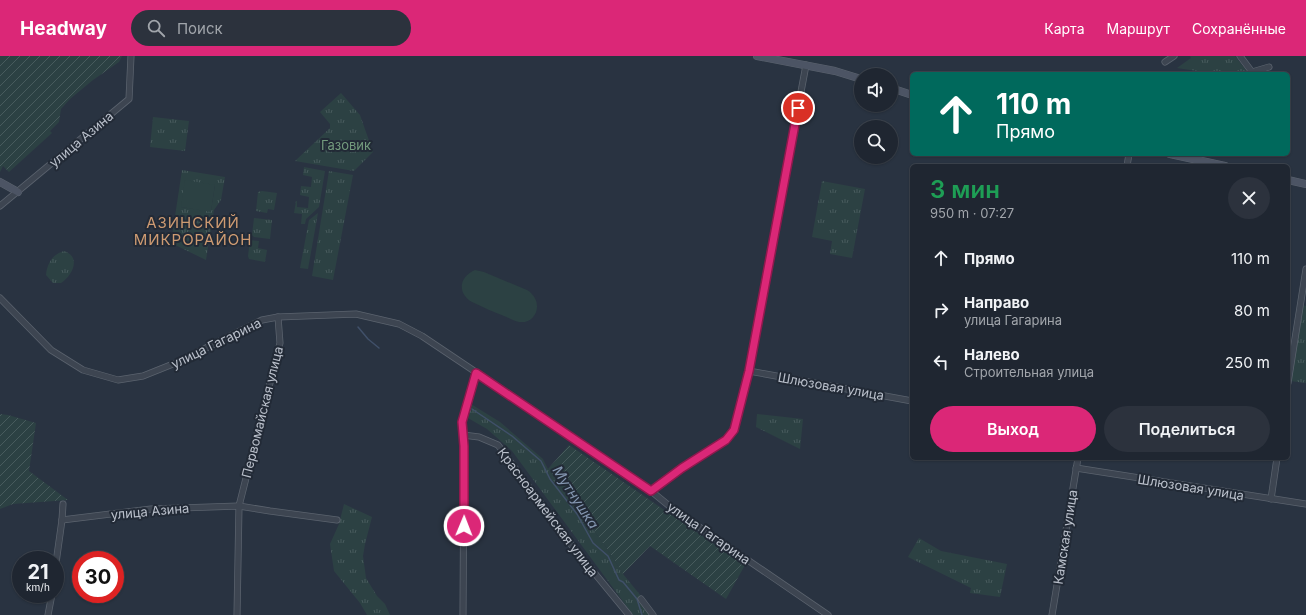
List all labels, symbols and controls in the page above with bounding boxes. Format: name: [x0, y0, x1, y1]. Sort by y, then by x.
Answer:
search box: [131, 10, 411, 46]
text: Headway: [20, 17, 107, 40]
icon: search: [145, 17, 167, 39]
text: Поиск: [177, 19, 223, 38]
text: Карта: [1044, 20, 1085, 37]
text: Маршрут: [1107, 20, 1170, 37]
text: Сохранённые: [1192, 20, 1286, 37]
map controls: [854, 68, 898, 164]
button: sound: [854, 68, 898, 112]
text: 110 m: [996, 87, 1071, 121]
icon: ahead: [930, 88, 982, 140]
pin: [781, 91, 815, 125]
icon: arrive: [787, 97, 809, 119]
street label: улица Азина: [46, 108, 116, 170]
button: search: [854, 120, 898, 164]
text: Прямо: [996, 121, 1055, 142]
park label: Газовик: [321, 137, 371, 153]
text: 3 мин: [930, 175, 1000, 204]
button: close: [1228, 177, 1270, 219]
text: 950 m · 07:27: [930, 205, 1014, 221]
district label: АЗИНСКИЙ МИКРОРАЙОН: [134, 213, 252, 249]
icon: ahead: [930, 247, 952, 269]
text: Прямо: [964, 249, 1015, 268]
text: 110 m: [1231, 249, 1270, 268]
text: Направо: [964, 293, 1029, 312]
icon: right: [930, 299, 952, 321]
text: 80 m: [1234, 301, 1270, 320]
text: улица Гагарина: [964, 312, 1062, 328]
street label: улица Гагарина: [168, 314, 264, 372]
street label: Первомайская улица: [238, 345, 286, 479]
text: Налево: [964, 345, 1020, 364]
icon: left: [930, 351, 952, 373]
text: 250 m: [1225, 353, 1270, 372]
text: Строительная улица: [964, 364, 1094, 380]
street label: Шлюзовая улица: [777, 369, 885, 403]
button: Выход: [930, 406, 1096, 452]
button: Поделиться: [1104, 406, 1270, 452]
street label: Красноармейская улица: [494, 444, 602, 580]
water label: Мутнушка: [549, 462, 603, 532]
street label: Шлюзовая улица: [1137, 471, 1245, 503]
street label: Камская улица: [1050, 489, 1080, 585]
street label: улица Гагарина: [664, 498, 754, 568]
street label: улица Азина: [110, 500, 190, 522]
position arrow: [443, 505, 485, 547]
speed limit sign: 30: [72, 551, 124, 603]
text: 21: [27, 560, 49, 584]
text: km/h: [26, 581, 50, 593]

